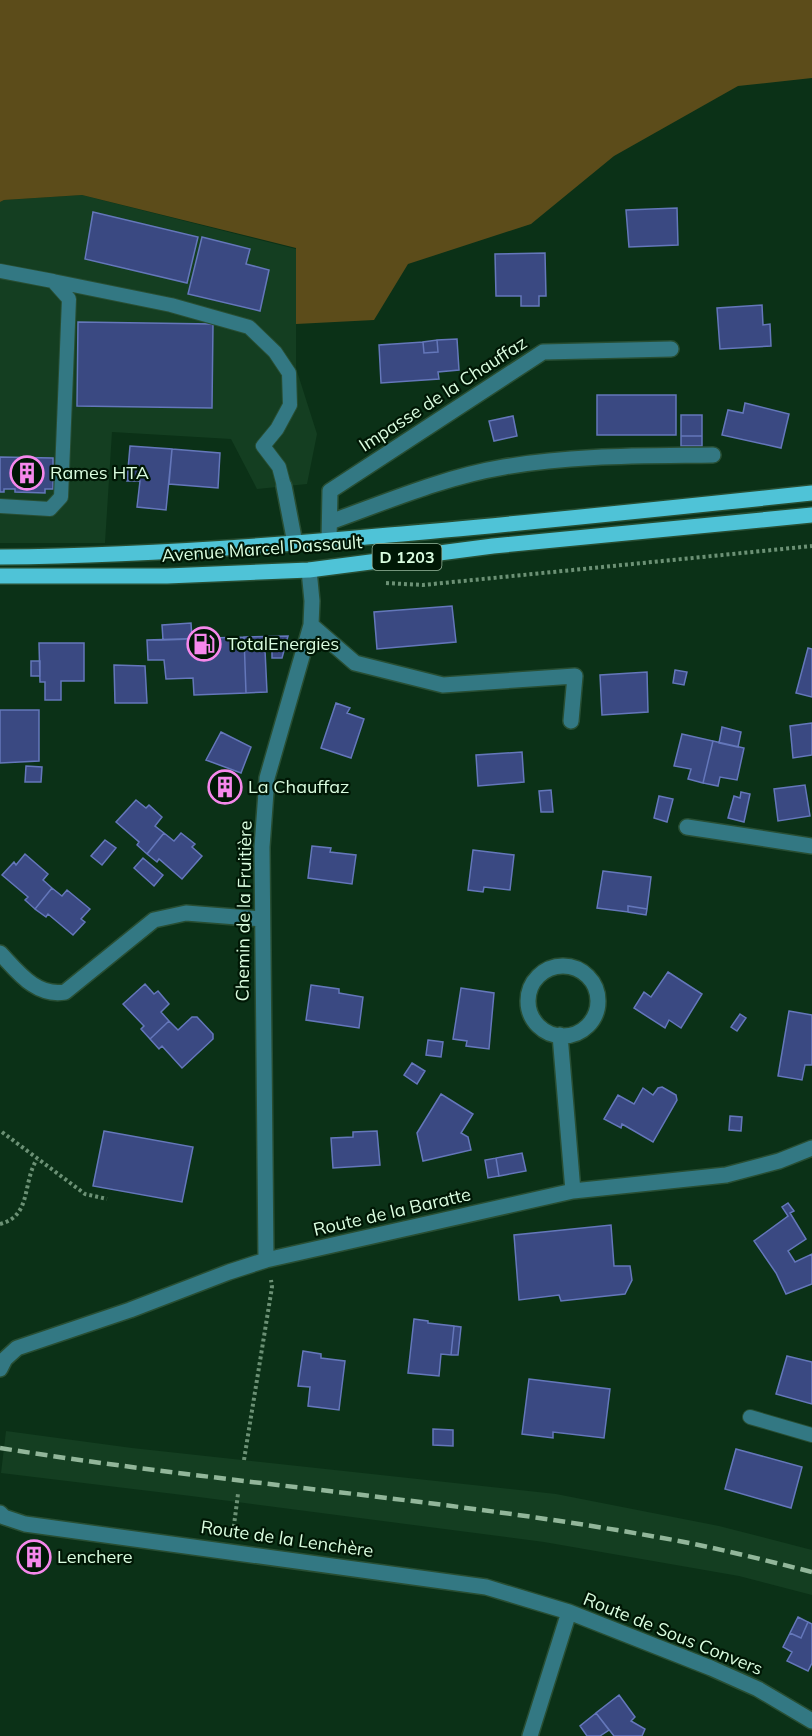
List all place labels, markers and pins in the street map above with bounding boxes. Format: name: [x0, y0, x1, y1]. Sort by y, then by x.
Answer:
building icon: Rames HTA: [9, 455, 45, 491]
place label: Rames HTA: [50, 461, 149, 484]
fuel station icon: TotalEnergies: [186, 626, 222, 662]
place label: TotalEnergies: [227, 632, 339, 655]
building icon: La Chauffaz: [207, 769, 243, 805]
place label: La Chauffaz: [248, 775, 349, 798]
building icon: Lenchere: [16, 1539, 52, 1575]
place label: Lenchere: [57, 1545, 133, 1568]

